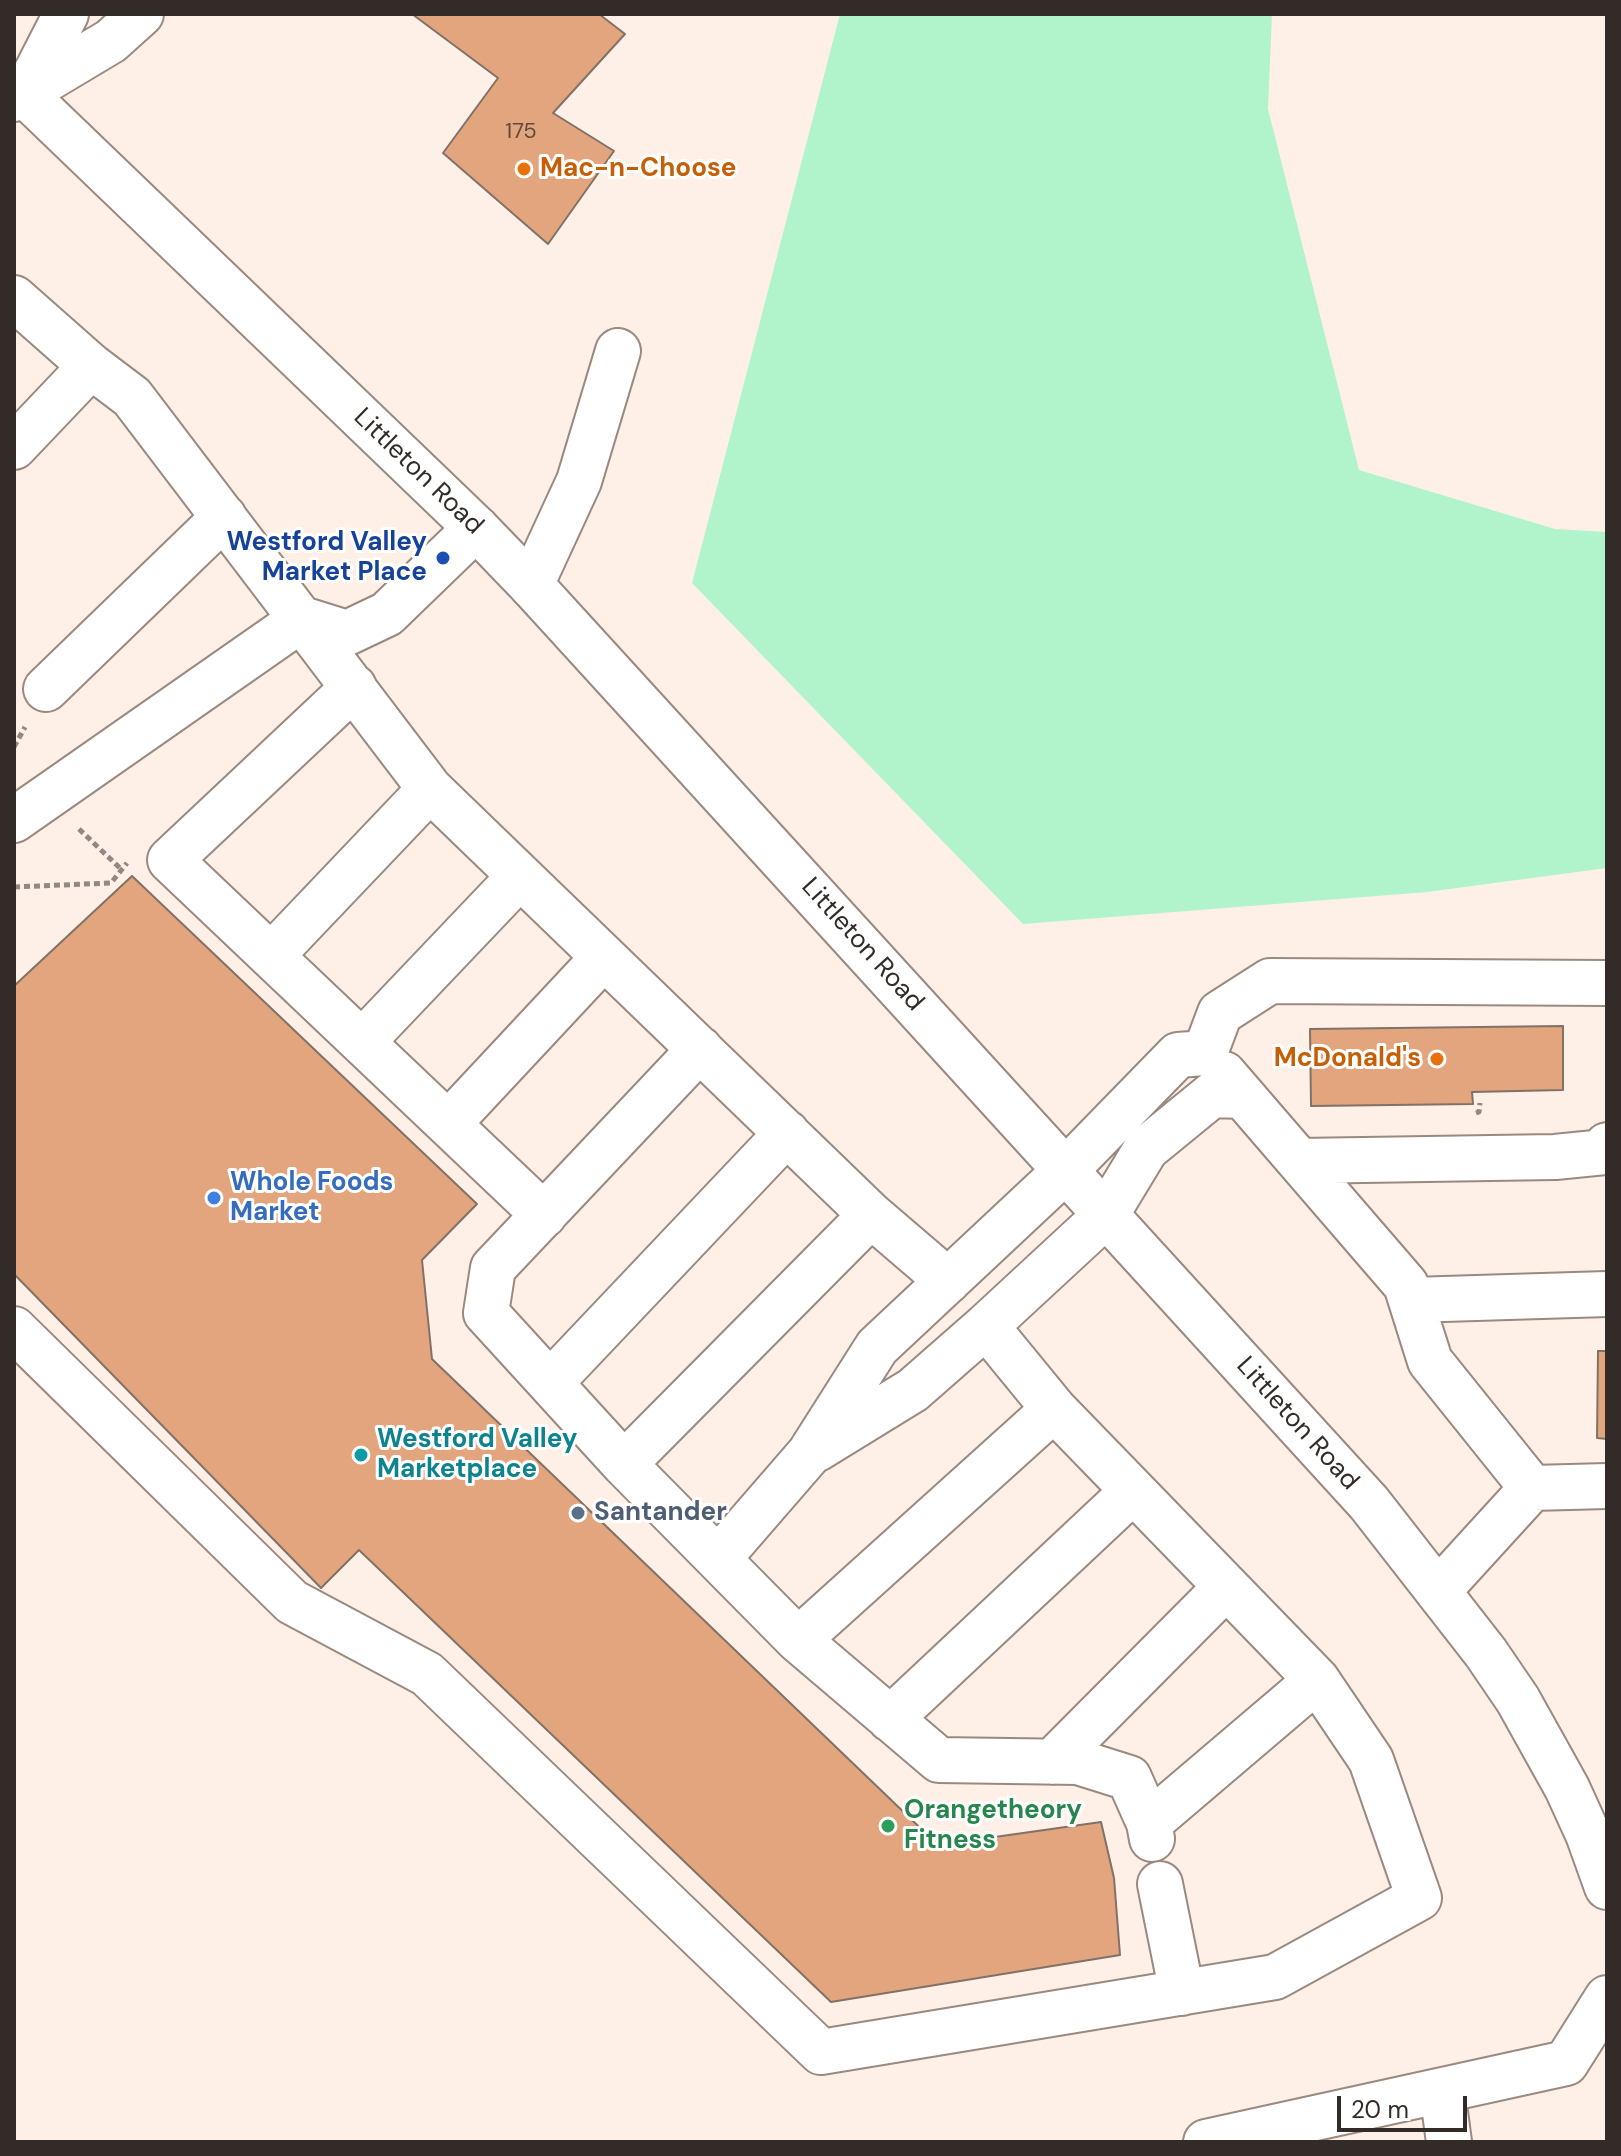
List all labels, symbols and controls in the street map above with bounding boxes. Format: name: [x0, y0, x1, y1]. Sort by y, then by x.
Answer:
house number: 175: [505, 119, 537, 145]
place label: Mac-n-Choose: [540, 153, 737, 185]
marker: Mac-n-Choose: [515, 160, 533, 178]
street label: Littleton Road: [347, 402, 489, 542]
place label: Westford Valley Market Place: [227, 527, 427, 588]
marker: Westford Valley Market Place: [434, 549, 452, 567]
street label: Littleton Road: [794, 872, 930, 1018]
place label: McDonald's: [1274, 1043, 1421, 1075]
marker: McDonald's: [1428, 1050, 1446, 1068]
place label: Whole Foods Market: [230, 1167, 393, 1228]
marker: Whole Foods Market: [205, 1189, 223, 1207]
street label: Littleton Road: [1229, 1351, 1365, 1497]
place label: Westford Valley Marketplace: [377, 1424, 577, 1486]
marker: Westford Valley Marketplace: [352, 1446, 370, 1464]
place label: Santander: [594, 1497, 727, 1529]
marker: Santander: [569, 1504, 587, 1522]
place label: Orangetheory Fitness: [904, 1795, 1082, 1856]
marker: Orangetheory Fitness: [879, 1817, 897, 1835]
scale bar: [1341, 2080, 1471, 2130]
text: 20 m: [1351, 2094, 1409, 2125]

